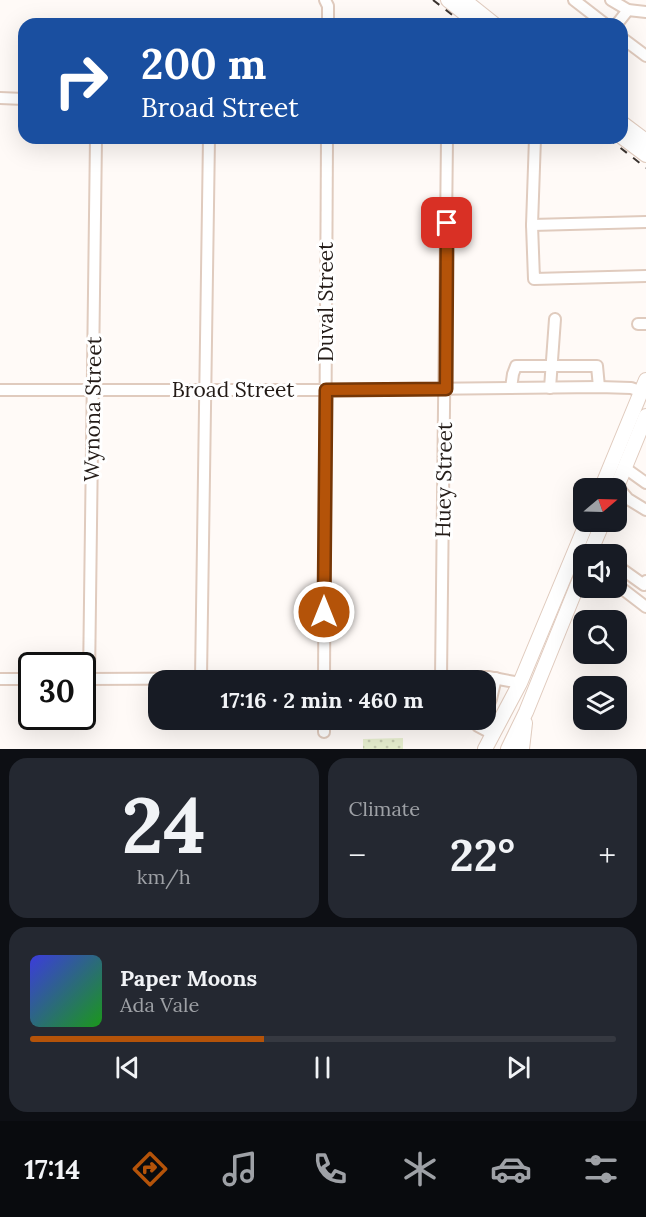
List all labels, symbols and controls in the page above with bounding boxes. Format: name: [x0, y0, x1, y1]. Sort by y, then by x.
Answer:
text: 200 m: [141, 37, 267, 91]
icon: right: [42, 42, 120, 120]
text: Broad Street: [141, 90, 299, 124]
pin: [421, 197, 472, 248]
icon: arrive: [430, 206, 463, 239]
street label: Duval Street: [312, 241, 339, 362]
street label: Wynona Street: [78, 335, 107, 482]
street label: Broad Street: [172, 376, 295, 403]
street label: Huey Street: [429, 421, 458, 538]
north arrow: [573, 478, 627, 532]
map controls: [573, 478, 627, 730]
button: sound: [573, 544, 627, 598]
position arrow: [292, 580, 356, 644]
button: search: [573, 610, 627, 664]
speed limit sign: 30: [18, 652, 96, 730]
button: layers: [573, 676, 627, 730]
text: 17:16 · 2 min · 460 m: [220, 686, 424, 714]
text: 24: [122, 775, 206, 874]
text: Climate: [349, 796, 420, 821]
text: 22°: [450, 826, 515, 883]
text: −: [349, 834, 366, 876]
text: +: [598, 834, 616, 876]
text: km/h: [137, 864, 191, 889]
text: Paper Moons: [120, 964, 257, 992]
text: Ada Vale: [120, 992, 199, 1017]
icon: previous: [111, 1051, 144, 1084]
icon: pause: [306, 1051, 339, 1084]
icon: next: [502, 1051, 535, 1084]
icon: directions: [129, 1148, 171, 1190]
icon: music: [219, 1148, 261, 1190]
icon: phone: [309, 1148, 351, 1190]
icon: climate: [399, 1148, 441, 1190]
icon: car: [490, 1148, 532, 1190]
icon: filters: [580, 1148, 622, 1190]
text: 17:14: [24, 1152, 80, 1186]

